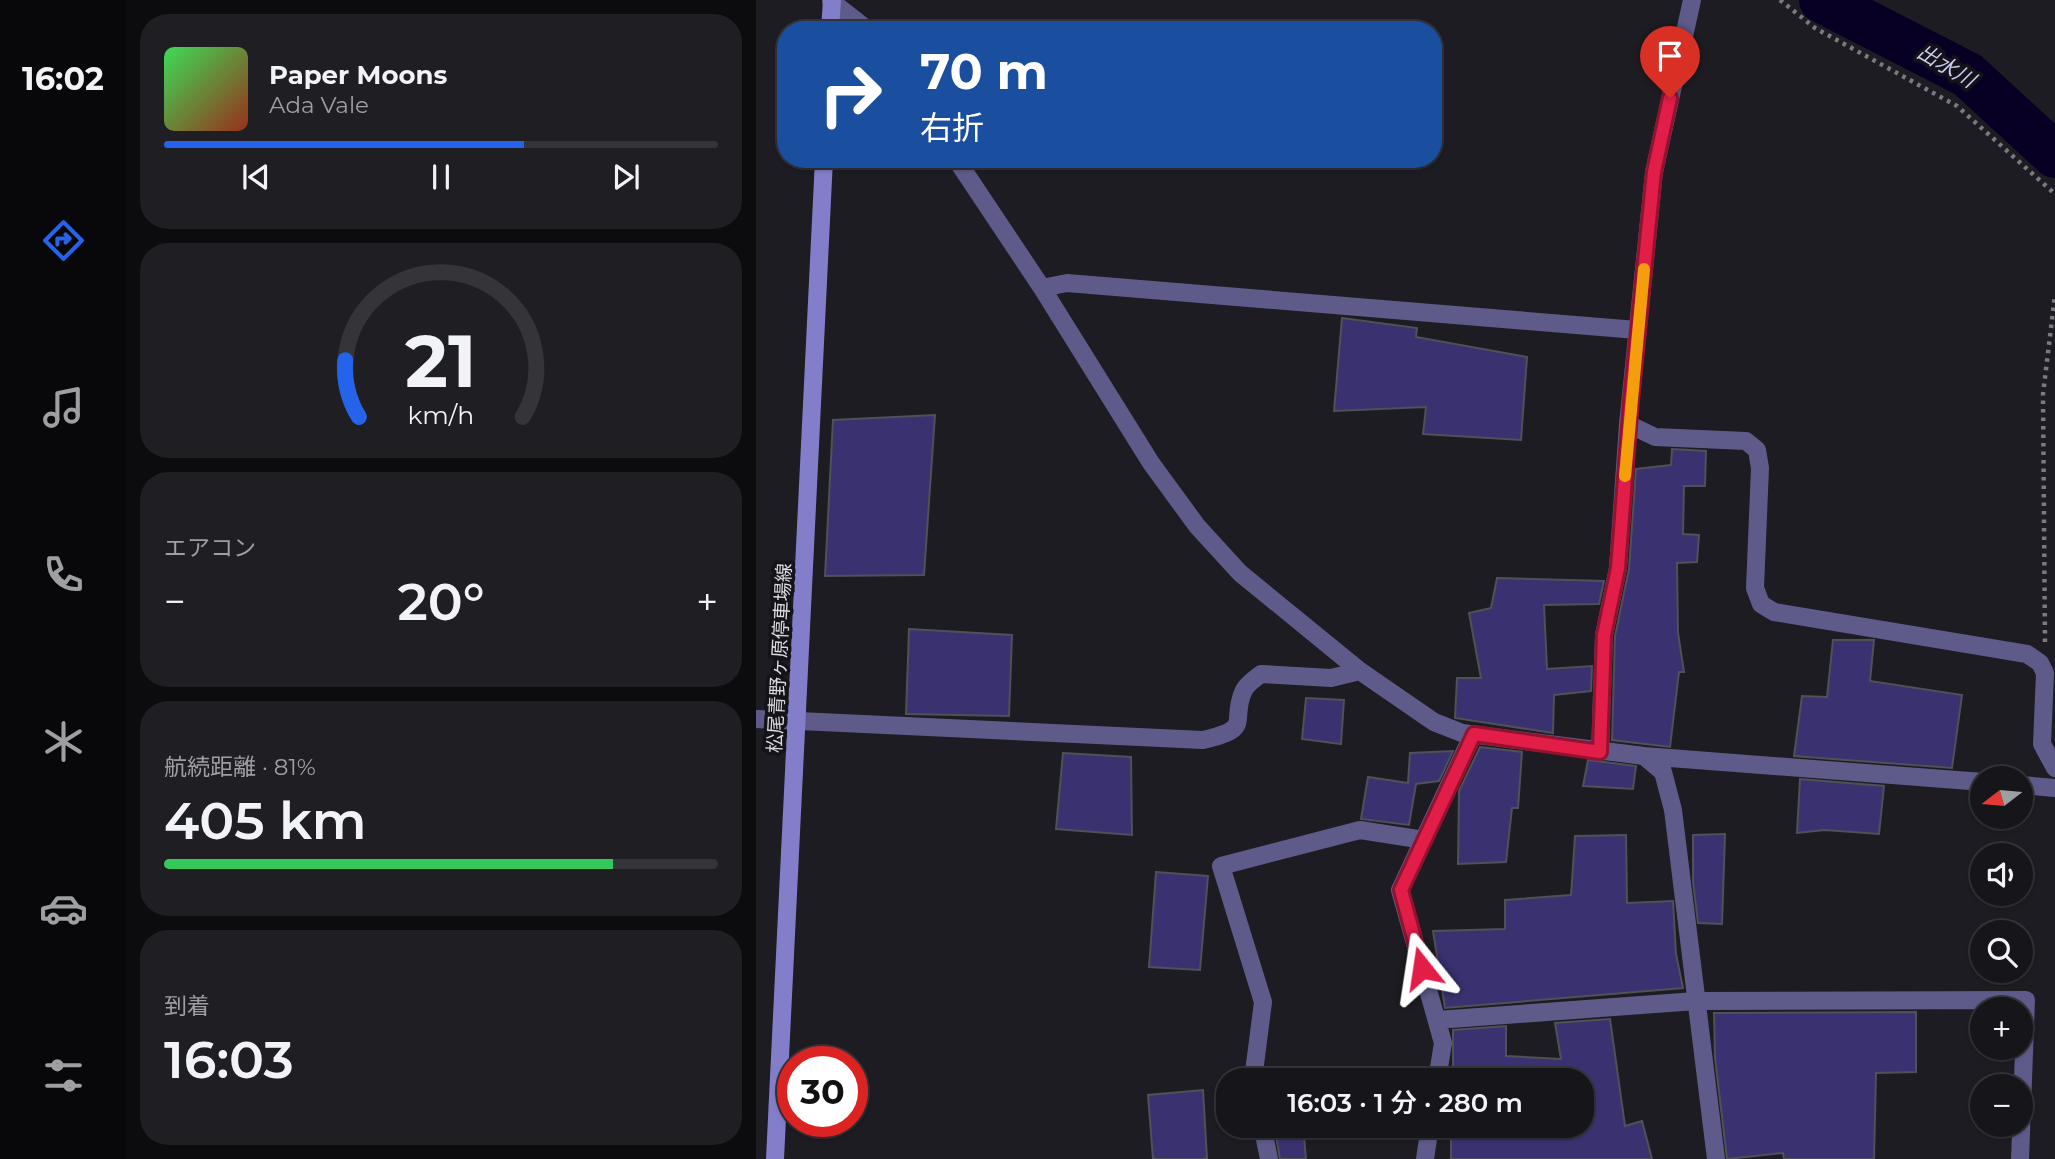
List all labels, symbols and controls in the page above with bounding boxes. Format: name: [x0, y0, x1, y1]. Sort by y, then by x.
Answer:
pin: [1640, 26, 1700, 98]
icon: arrive: [1651, 37, 1689, 75]
water label: 出水川: [1913, 39, 1981, 94]
text: 70 m: [920, 42, 1048, 101]
icon: right: [805, 49, 896, 140]
text: 16:02: [22, 59, 104, 98]
text: Paper Moons: [269, 59, 447, 91]
text: Ada Vale: [269, 91, 369, 119]
text: 右折: [920, 108, 984, 147]
icon: previous: [237, 158, 275, 196]
icon: pause: [422, 158, 460, 196]
icon: next: [607, 158, 645, 196]
icon: directions: [39, 216, 88, 265]
text: 21: [405, 317, 477, 405]
icon: music: [39, 383, 88, 432]
text: km/h: [408, 399, 474, 429]
text: エアコン: [164, 534, 256, 562]
icon: phone: [39, 550, 88, 599]
street label: 松尾青野ヶ原停車場線: [763, 563, 796, 754]
text: 20°: [397, 570, 485, 633]
text: −: [164, 578, 186, 625]
text: +: [696, 578, 718, 625]
icon: climate: [39, 717, 88, 766]
text: 航続距離 · 81%: [164, 753, 316, 781]
north arrow: [1970, 766, 2034, 830]
map controls: [1970, 766, 2033, 1137]
text: 405 km: [164, 789, 367, 852]
button: sound: [1970, 843, 2033, 906]
icon: car: [39, 884, 88, 933]
button: search: [1970, 920, 2033, 983]
position arrow: [1385, 931, 1459, 1005]
text: 到着: [164, 992, 210, 1020]
button: +: [1970, 997, 2033, 1060]
text: 16:03: [164, 1028, 294, 1091]
speed limit sign: 30: [777, 1046, 868, 1137]
icon: filters: [39, 1051, 88, 1100]
button: −: [1970, 1074, 2033, 1137]
text: 16:03 · 1 分 · 280 m: [1287, 1087, 1523, 1119]

